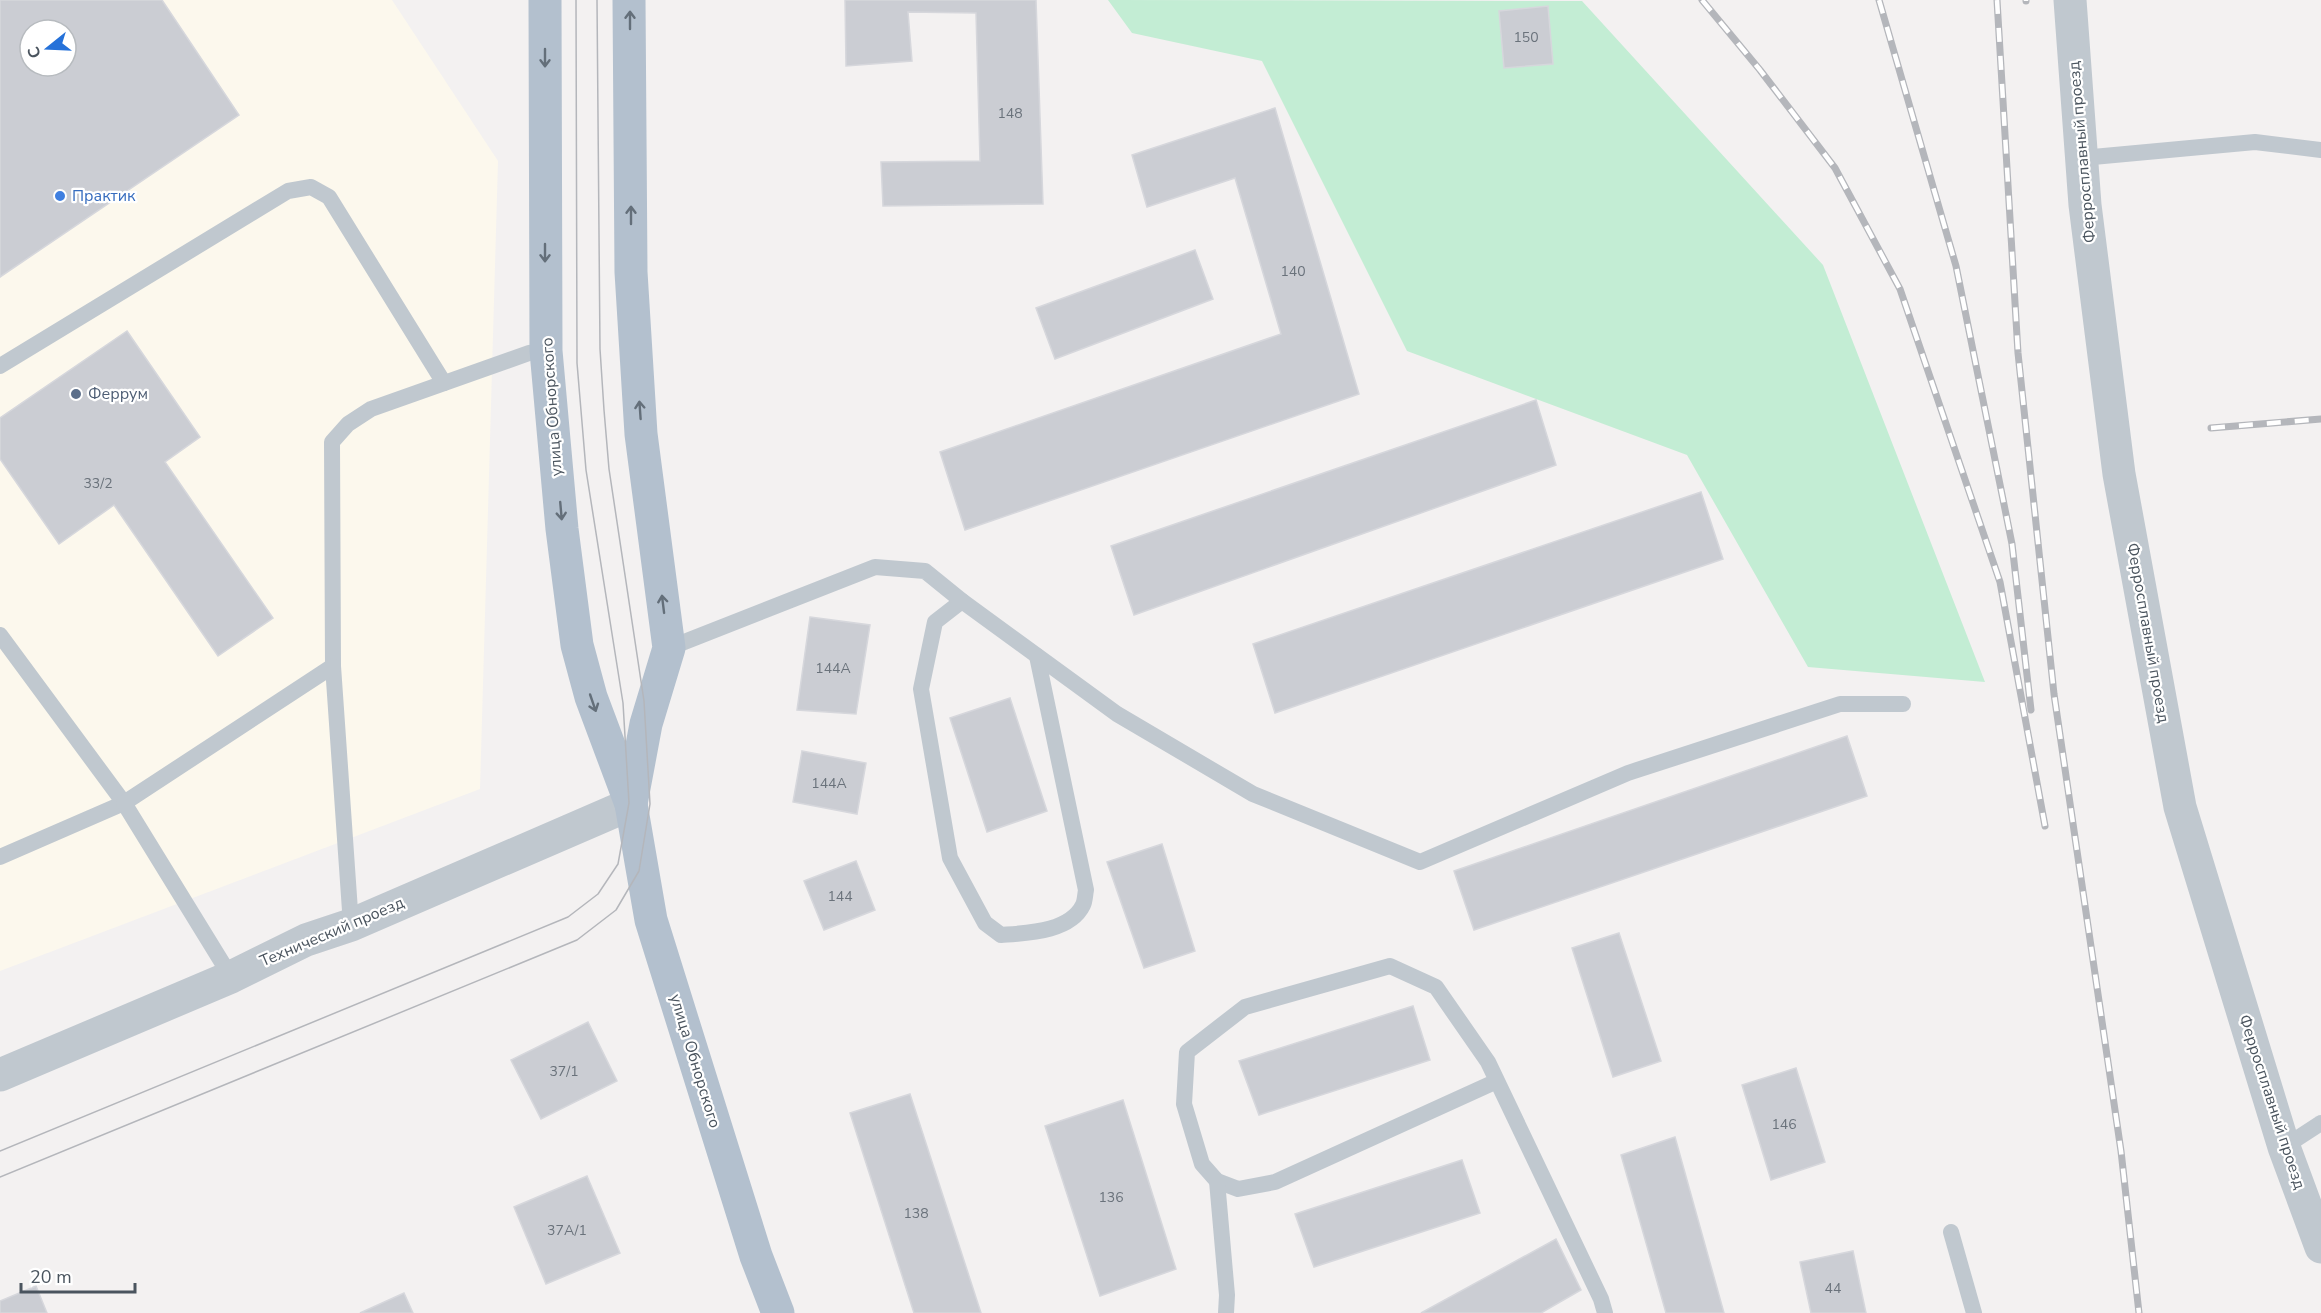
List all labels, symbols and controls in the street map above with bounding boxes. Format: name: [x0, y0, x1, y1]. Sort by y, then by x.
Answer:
one-way arrow: [624, 11, 635, 31]
north arrow: [18, 18, 78, 78]
house number: 150: [1513, 28, 1539, 47]
text: С: [23, 44, 47, 61]
one-way arrow: [539, 48, 551, 68]
street label: Ферросплавный проезд: [2063, 60, 2101, 244]
house number: 148: [997, 104, 1023, 123]
place label: Практик: [72, 185, 136, 207]
marker: Практик: [53, 189, 67, 203]
one-way arrow: [625, 206, 637, 226]
one-way arrow: [539, 243, 551, 263]
house number: 140: [1280, 262, 1306, 281]
street label: улица Обнорского: [536, 337, 568, 477]
place label: Феррум: [88, 383, 148, 405]
marker: Феррум: [69, 387, 83, 401]
one-way arrow: [634, 400, 645, 420]
house number: 33/2: [83, 474, 113, 493]
one-way arrow: [556, 500, 567, 520]
street label: Ферросплавный проезд: [2121, 541, 2175, 725]
one-way arrow: [657, 594, 668, 614]
house number: 144А: [815, 659, 851, 678]
one-way arrow: [589, 693, 600, 711]
house number: 144А: [811, 774, 847, 793]
house number: 144: [827, 887, 853, 906]
street label: Технический проезд: [257, 891, 408, 972]
street label: улица Обнорского: [664, 991, 726, 1131]
street label: Ферросплавный проезд: [2233, 1012, 2311, 1193]
house number: 37/1: [549, 1062, 579, 1081]
house number: 146: [1771, 1115, 1797, 1134]
house number: 136: [1098, 1188, 1124, 1207]
house number: 138: [903, 1204, 929, 1223]
house number: 37А/1: [547, 1221, 587, 1240]
scale bar: [21, 1256, 135, 1294]
text: 20 m: [30, 1265, 72, 1289]
house number: 44: [1825, 1279, 1841, 1298]

